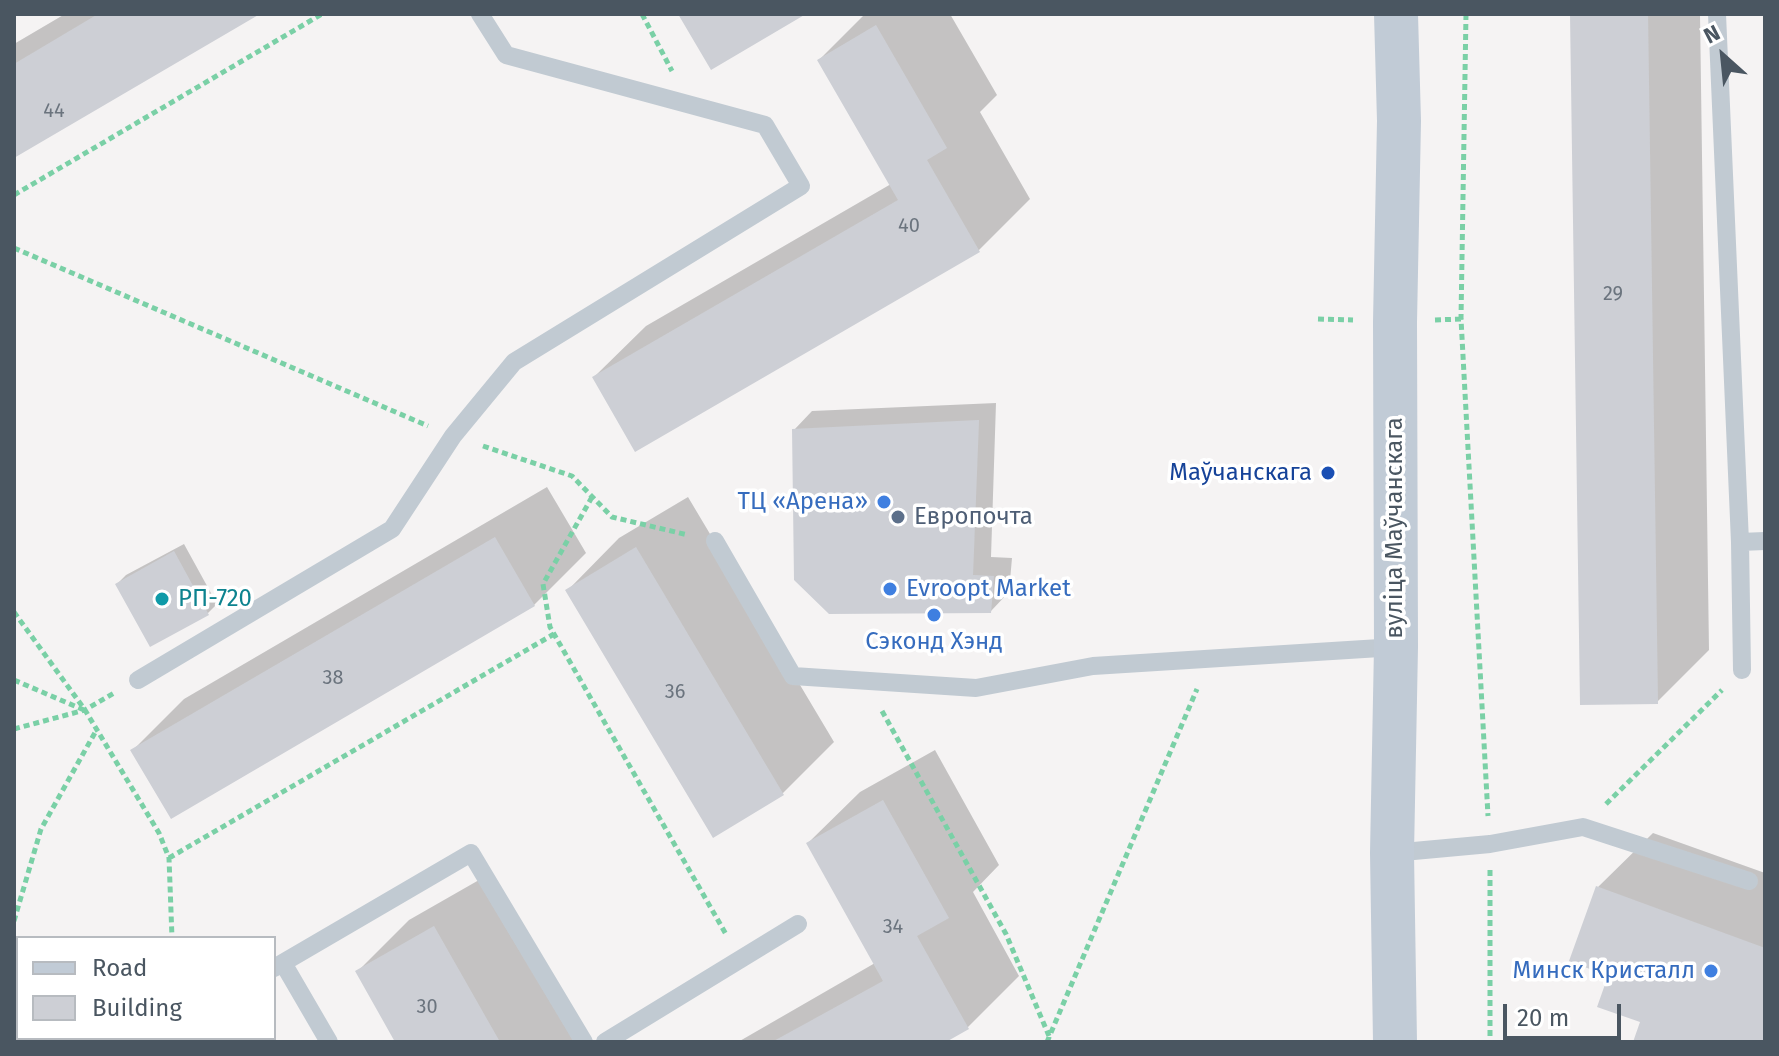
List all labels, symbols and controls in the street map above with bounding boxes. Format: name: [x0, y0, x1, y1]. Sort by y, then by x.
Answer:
north arrow: [1683, 16, 1763, 96]
text: N: [1699, 19, 1725, 50]
house number: 44: [43, 99, 65, 123]
house number: 40: [898, 214, 920, 238]
house number: 29: [1603, 282, 1623, 306]
street label: вуліца Маўчанскага: [1381, 417, 1409, 639]
place label: Маўчанскага: [1169, 459, 1312, 487]
marker: Маўчанскага: [1319, 464, 1337, 482]
place label: ТЦ «Арена»: [738, 488, 868, 516]
marker: ТЦ «Арена»: [875, 493, 893, 511]
place label: Европочта: [914, 503, 1033, 531]
marker: Европочта: [889, 508, 907, 526]
place label: Evroopt Market: [906, 575, 1071, 603]
marker: Evroopt Market: [881, 580, 899, 598]
place label: РП-720: [178, 585, 252, 613]
marker: РП-720: [153, 590, 171, 608]
marker: Сэконд Хэнд: [925, 606, 943, 624]
place label: Сэконд Хэнд: [865, 628, 1003, 656]
house number: 38: [323, 666, 343, 690]
house number: 36: [665, 680, 685, 704]
house number: 34: [883, 915, 903, 939]
legend: [16, 936, 276, 1040]
text: Road: [92, 954, 147, 982]
place label: Минск Кристалл: [1513, 957, 1695, 985]
marker: Минск Кристалл: [1702, 962, 1720, 980]
scale bar: [1507, 988, 1625, 1038]
text: Building: [92, 994, 182, 1022]
house number: 30: [416, 995, 438, 1019]
text: 20 m: [1517, 1004, 1569, 1032]

